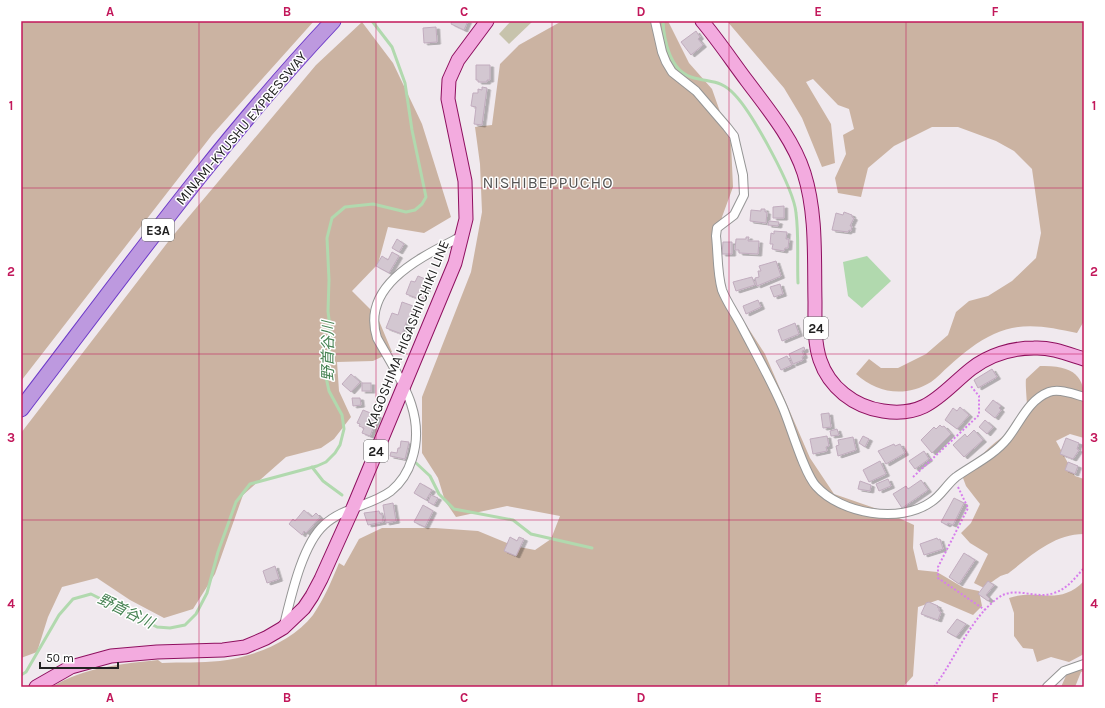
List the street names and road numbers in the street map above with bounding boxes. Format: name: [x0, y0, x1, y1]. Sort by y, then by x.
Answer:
street label: MINAMI-KYUSHU EXPRESSWAY: [172, 48, 311, 208]
road number: E3A: [142, 219, 174, 241]
street label: KAGOSHIMA HIGASHIICHIKI LINE: [362, 238, 453, 431]
road number: 24: [804, 317, 828, 339]
road number: 24: [364, 440, 388, 462]

